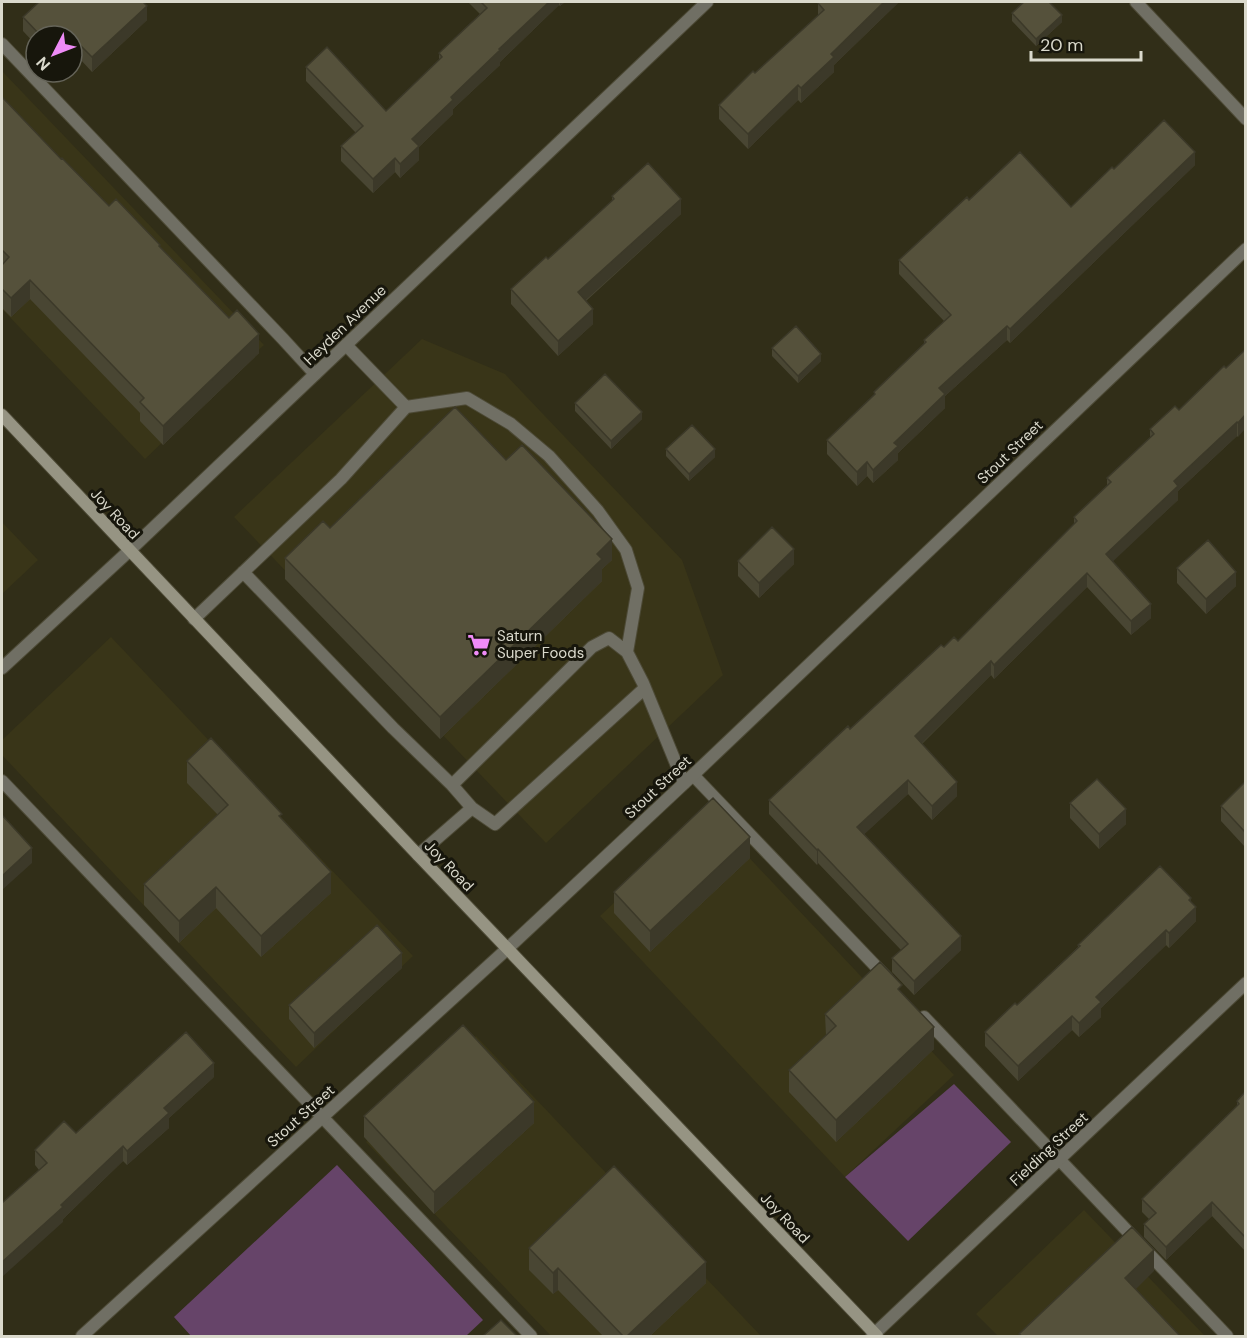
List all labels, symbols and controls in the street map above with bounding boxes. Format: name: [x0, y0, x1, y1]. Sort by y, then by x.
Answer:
north arrow: [24, 24, 84, 84]
scale bar: [1031, 24, 1140, 62]
text: 20 m: [1040, 33, 1083, 57]
text: N: [32, 52, 55, 75]
street label: Heyden Avenue: [299, 280, 391, 370]
street label: Stout Street: [973, 415, 1047, 488]
street label: Joy Road: [86, 484, 144, 544]
place label: Saturn Super Foods: [497, 626, 584, 663]
supermarket icon: Saturn Super Foods: [466, 632, 492, 658]
street label: Stout Street: [620, 751, 696, 823]
street label: Joy Road: [420, 836, 478, 896]
street label: Stout Street: [263, 1080, 339, 1152]
street label: Fielding Street: [1006, 1108, 1092, 1190]
street label: Joy Road: [756, 1188, 814, 1248]

